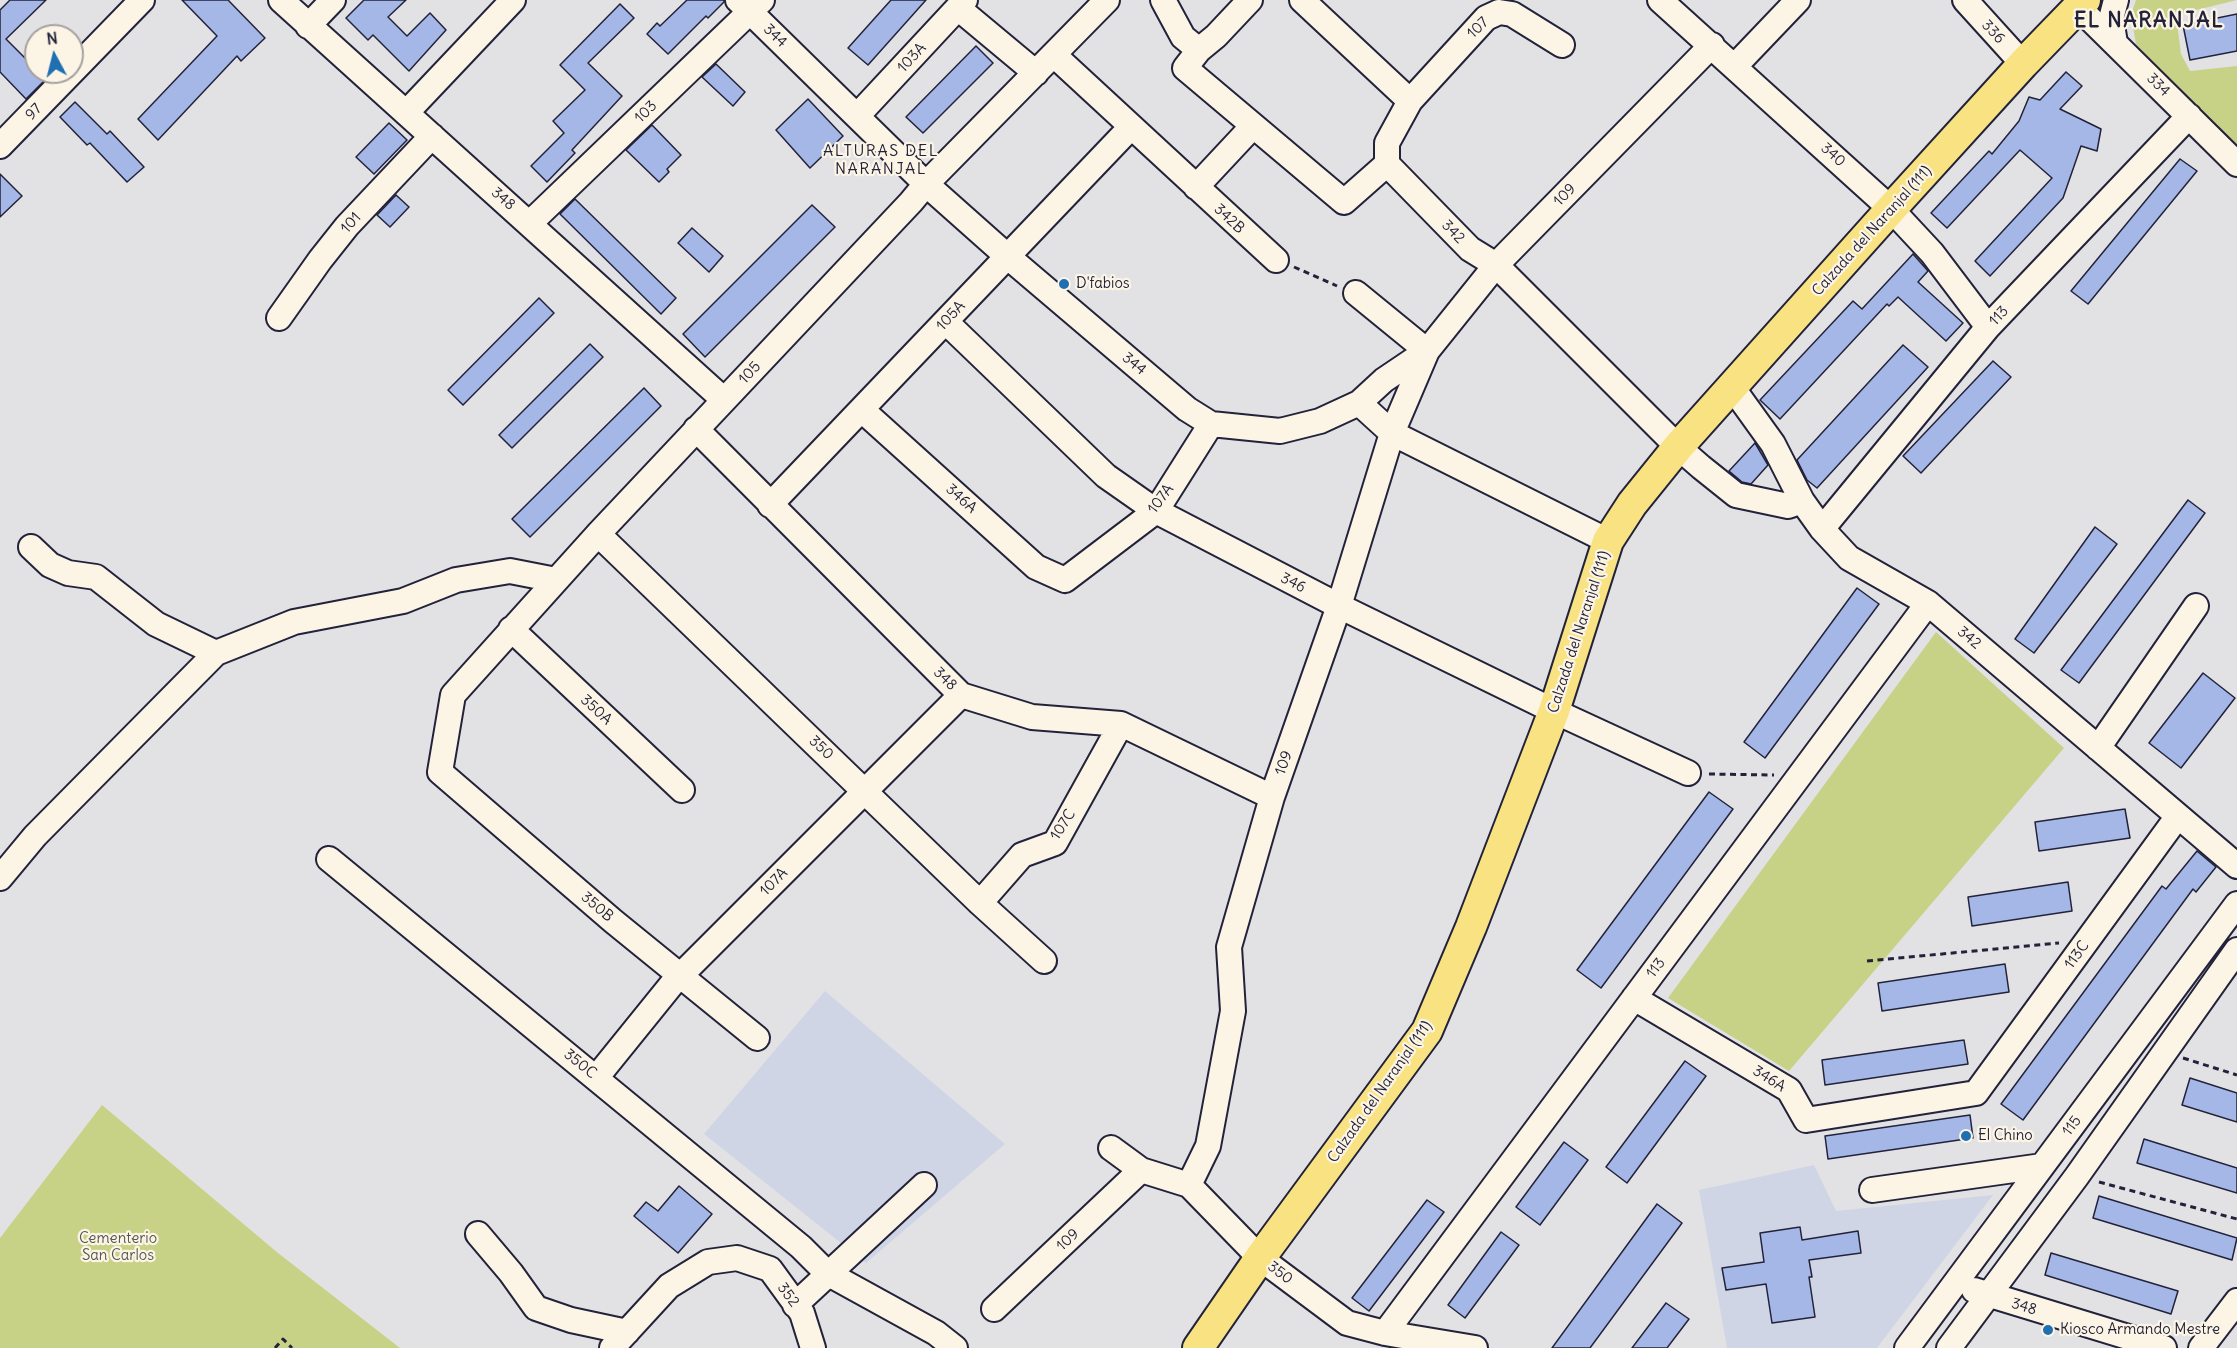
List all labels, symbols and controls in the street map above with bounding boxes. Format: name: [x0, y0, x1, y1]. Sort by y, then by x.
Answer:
district label: EL NARANJAL: [2074, 8, 2224, 34]
street label: 107: [1463, 14, 1493, 42]
street label: 336: [1978, 16, 2008, 48]
street label: 344: [759, 21, 791, 51]
north arrow: [24, 24, 84, 84]
text: N: [45, 28, 59, 49]
street label: 103A: [894, 39, 930, 77]
street label: 334: [2143, 70, 2173, 100]
street label: 103: [631, 97, 661, 127]
street label: 97: [22, 100, 46, 124]
street label: 340: [1817, 139, 1849, 171]
district label: ALTURAS DEL NARANJAL: [823, 141, 939, 179]
street label: Calzada del Naranjal (111): [1809, 162, 1935, 300]
street label: 109: [1550, 180, 1580, 210]
street label: 348: [487, 184, 519, 214]
street label: 342B: [1210, 200, 1248, 238]
street label: 101: [337, 209, 365, 237]
street label: 342: [1438, 217, 1468, 247]
place label: D'fabios: [1076, 275, 1130, 293]
marker: D'fabios: [1057, 277, 1071, 291]
street label: 105A: [933, 297, 969, 335]
street label: 113: [1985, 302, 2013, 330]
street label: 344: [1118, 349, 1150, 379]
street label: 105: [735, 358, 765, 388]
street label: 346A: [942, 480, 980, 518]
street label: 107A: [1144, 481, 1178, 517]
street label: Calzada del Naranjal (111): [1544, 549, 1614, 715]
street label: 346: [1277, 569, 1309, 597]
street label: 342: [1953, 623, 1985, 653]
street label: 348: [930, 664, 960, 694]
street label: 350A: [576, 691, 616, 729]
street label: 350: [805, 732, 837, 764]
street label: 109: [1272, 749, 1296, 777]
street label: 107C: [1047, 806, 1079, 844]
street label: 107A: [756, 864, 792, 900]
street label: 350B: [577, 888, 617, 926]
street label: 113C: [2061, 937, 2093, 973]
street label: 113: [1643, 954, 1669, 982]
street label: Calzada del Naranjal (111): [1324, 1017, 1436, 1167]
street label: 350C: [560, 1045, 600, 1083]
street label: 346A: [1749, 1062, 1789, 1096]
street label: 115: [2059, 1112, 2085, 1140]
place label: El Chino: [1978, 1127, 2033, 1145]
marker: El Chino: [1959, 1129, 1973, 1143]
street label: 109: [1053, 1225, 1083, 1255]
park label: Cementerio San Carlos: [79, 1230, 157, 1265]
street label: 350: [1264, 1258, 1296, 1288]
street label: 352: [773, 1279, 803, 1311]
street label: 348: [2009, 1295, 2039, 1319]
place label: Kiosco Armando Mestre: [2060, 1321, 2220, 1339]
marker: Kiosco Armando Mestre: [2041, 1323, 2055, 1337]

